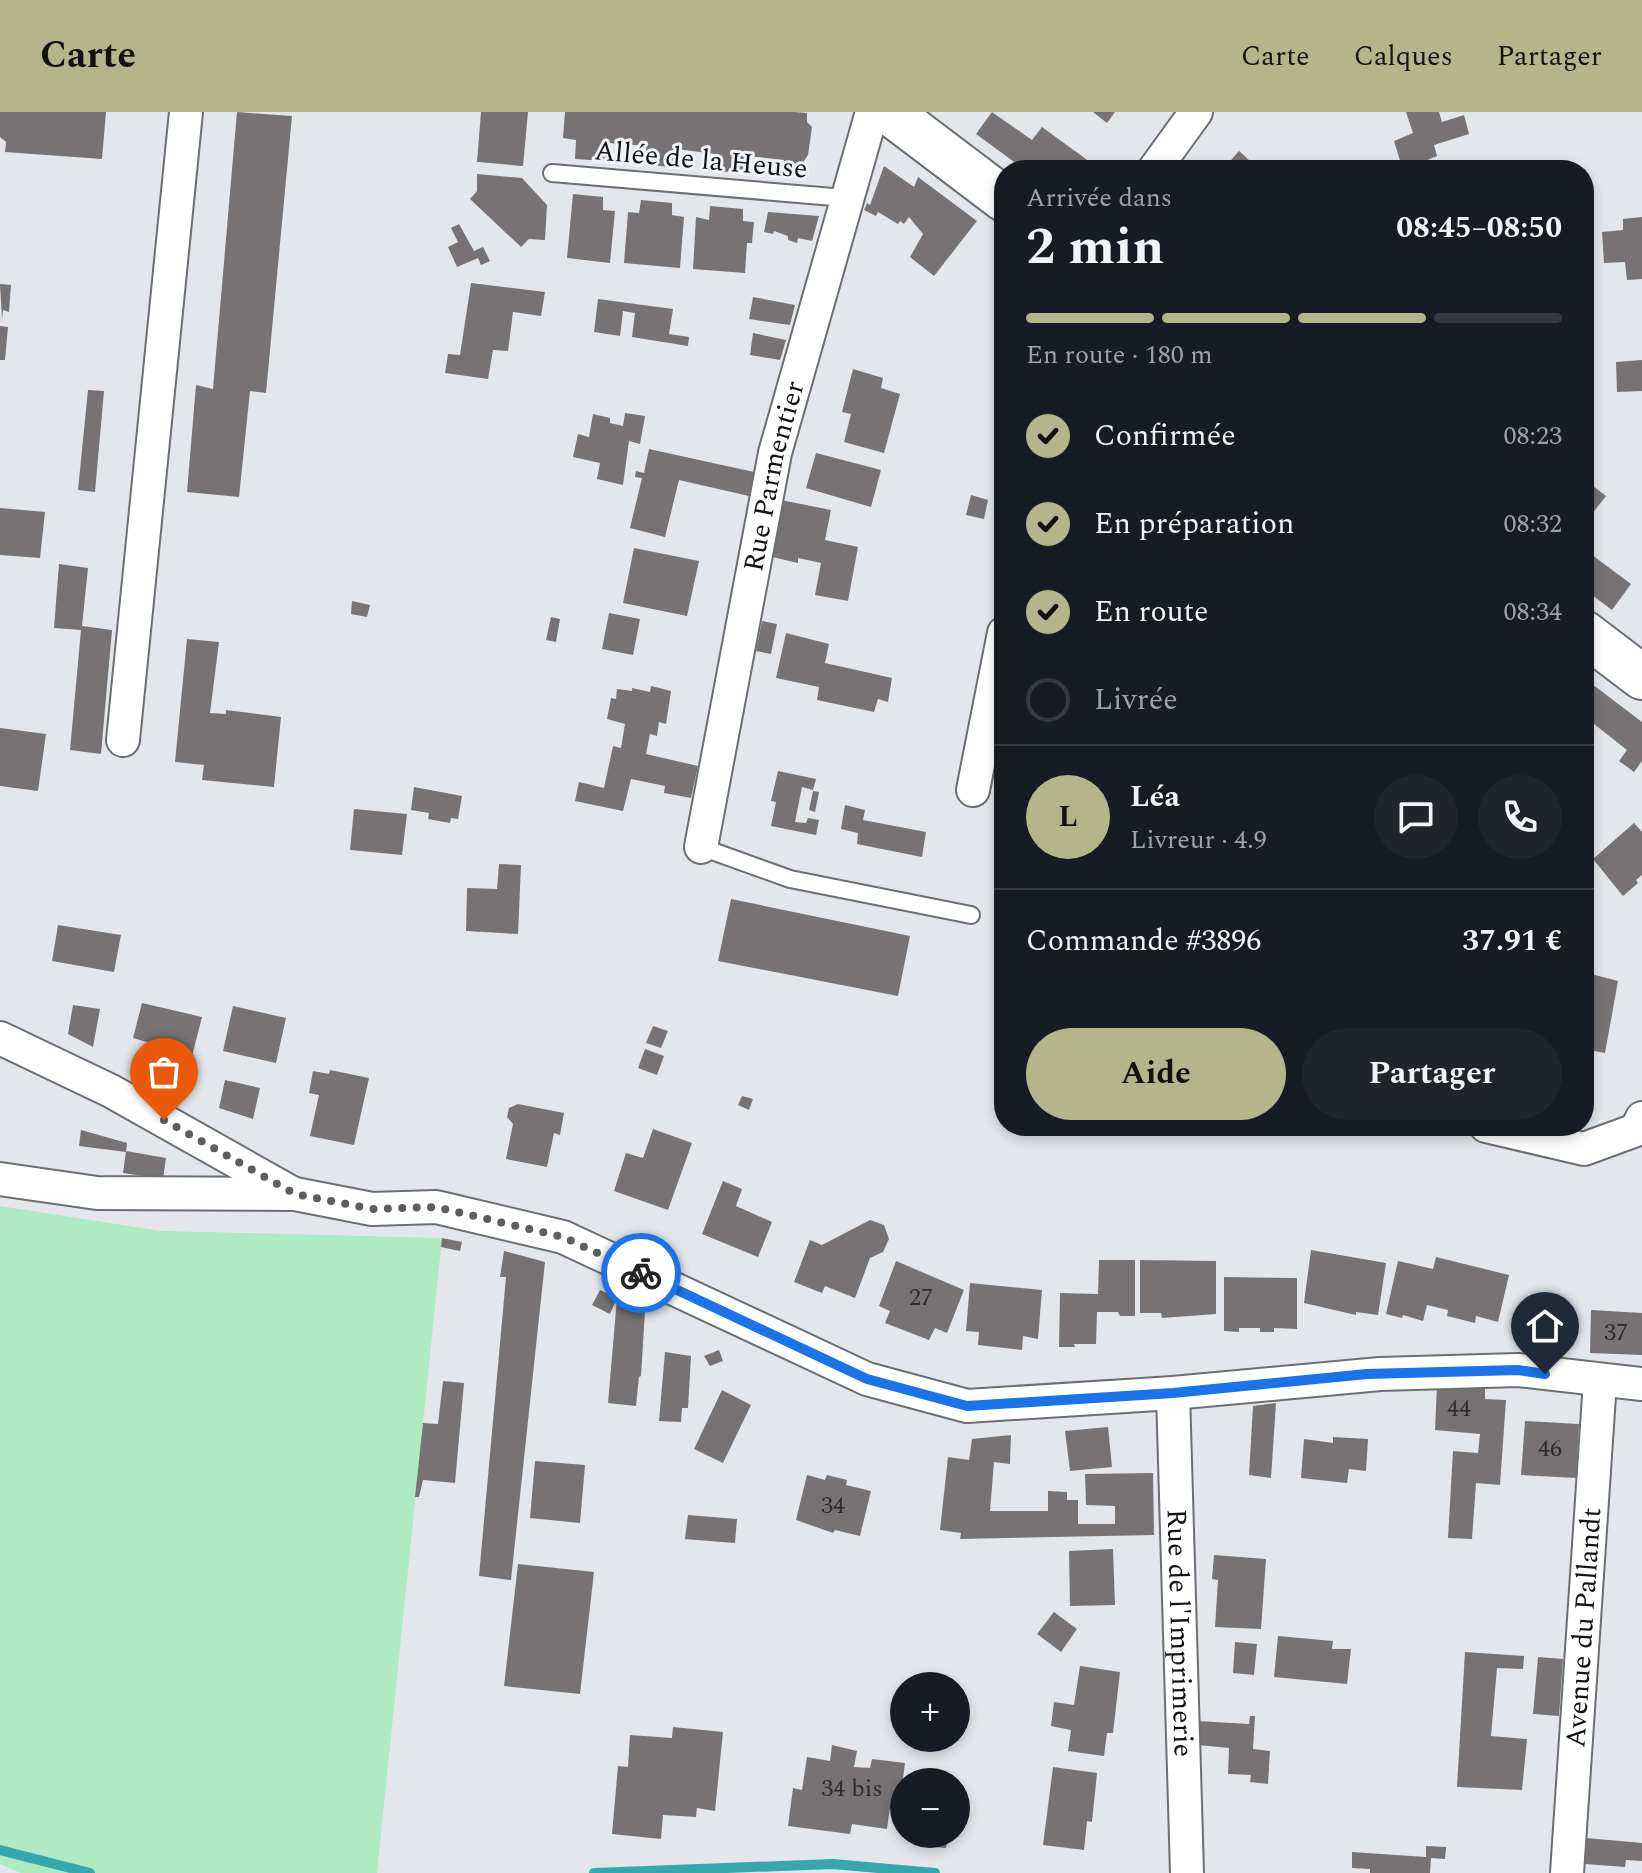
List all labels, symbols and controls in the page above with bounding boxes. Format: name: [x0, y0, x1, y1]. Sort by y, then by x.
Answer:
text: Carte: [40, 27, 136, 85]
text: Carte: [1241, 35, 1310, 78]
text: Calques: [1354, 35, 1453, 78]
text: Partager: [1497, 35, 1602, 78]
street label: Allée de la Heuse: [593, 129, 809, 191]
text: Arrivée dans: [1026, 178, 1172, 218]
text: 08:45–08:50: [1396, 205, 1562, 251]
text: 2 min: [1026, 208, 1164, 287]
text: En route · 180 m: [1026, 335, 1213, 375]
street label: Rue Parmentier: [732, 376, 816, 575]
text: Confirmée: [1094, 413, 1236, 459]
icon: check: [1026, 414, 1070, 458]
text: 08:23: [1503, 416, 1562, 456]
text: En préparation: [1094, 501, 1294, 547]
icon: check: [1026, 502, 1070, 546]
text: 08:32: [1503, 504, 1562, 544]
text: En route: [1094, 589, 1209, 635]
icon: check: [1026, 590, 1070, 634]
text: 08:34: [1503, 592, 1562, 632]
text: Livrée: [1094, 677, 1178, 723]
text: Léa: [1130, 774, 1180, 820]
button: chat: [1374, 775, 1458, 859]
button: phone: [1478, 775, 1562, 859]
text: L: [1058, 794, 1078, 840]
text: Livreur · 4.9: [1130, 820, 1267, 860]
text: Commande #3896: [1026, 918, 1261, 964]
text: 37.91 €: [1462, 918, 1562, 964]
button: Aide: [1026, 1028, 1286, 1120]
button: Partager: [1302, 1028, 1562, 1120]
pin: [130, 1038, 198, 1120]
icon: bag: [142, 1050, 186, 1094]
courier: [601, 1233, 681, 1313]
icon: bike: [619, 1251, 663, 1295]
house number: 27: [909, 1280, 933, 1316]
pin: [1511, 1292, 1579, 1374]
icon: home: [1523, 1304, 1567, 1348]
house number: 37: [1604, 1315, 1628, 1351]
house number: 44: [1447, 1391, 1471, 1427]
house number: 46: [1538, 1431, 1562, 1467]
house number: 34: [821, 1488, 845, 1524]
street label: Avenue du Pallandt: [1554, 1506, 1613, 1749]
street label: Rue de l'Imprimerie: [1155, 1508, 1205, 1758]
map controls: [890, 1672, 970, 1848]
button: +: [890, 1672, 970, 1752]
button: −: [890, 1768, 970, 1848]
house number: 34 bis: [821, 1771, 883, 1807]

